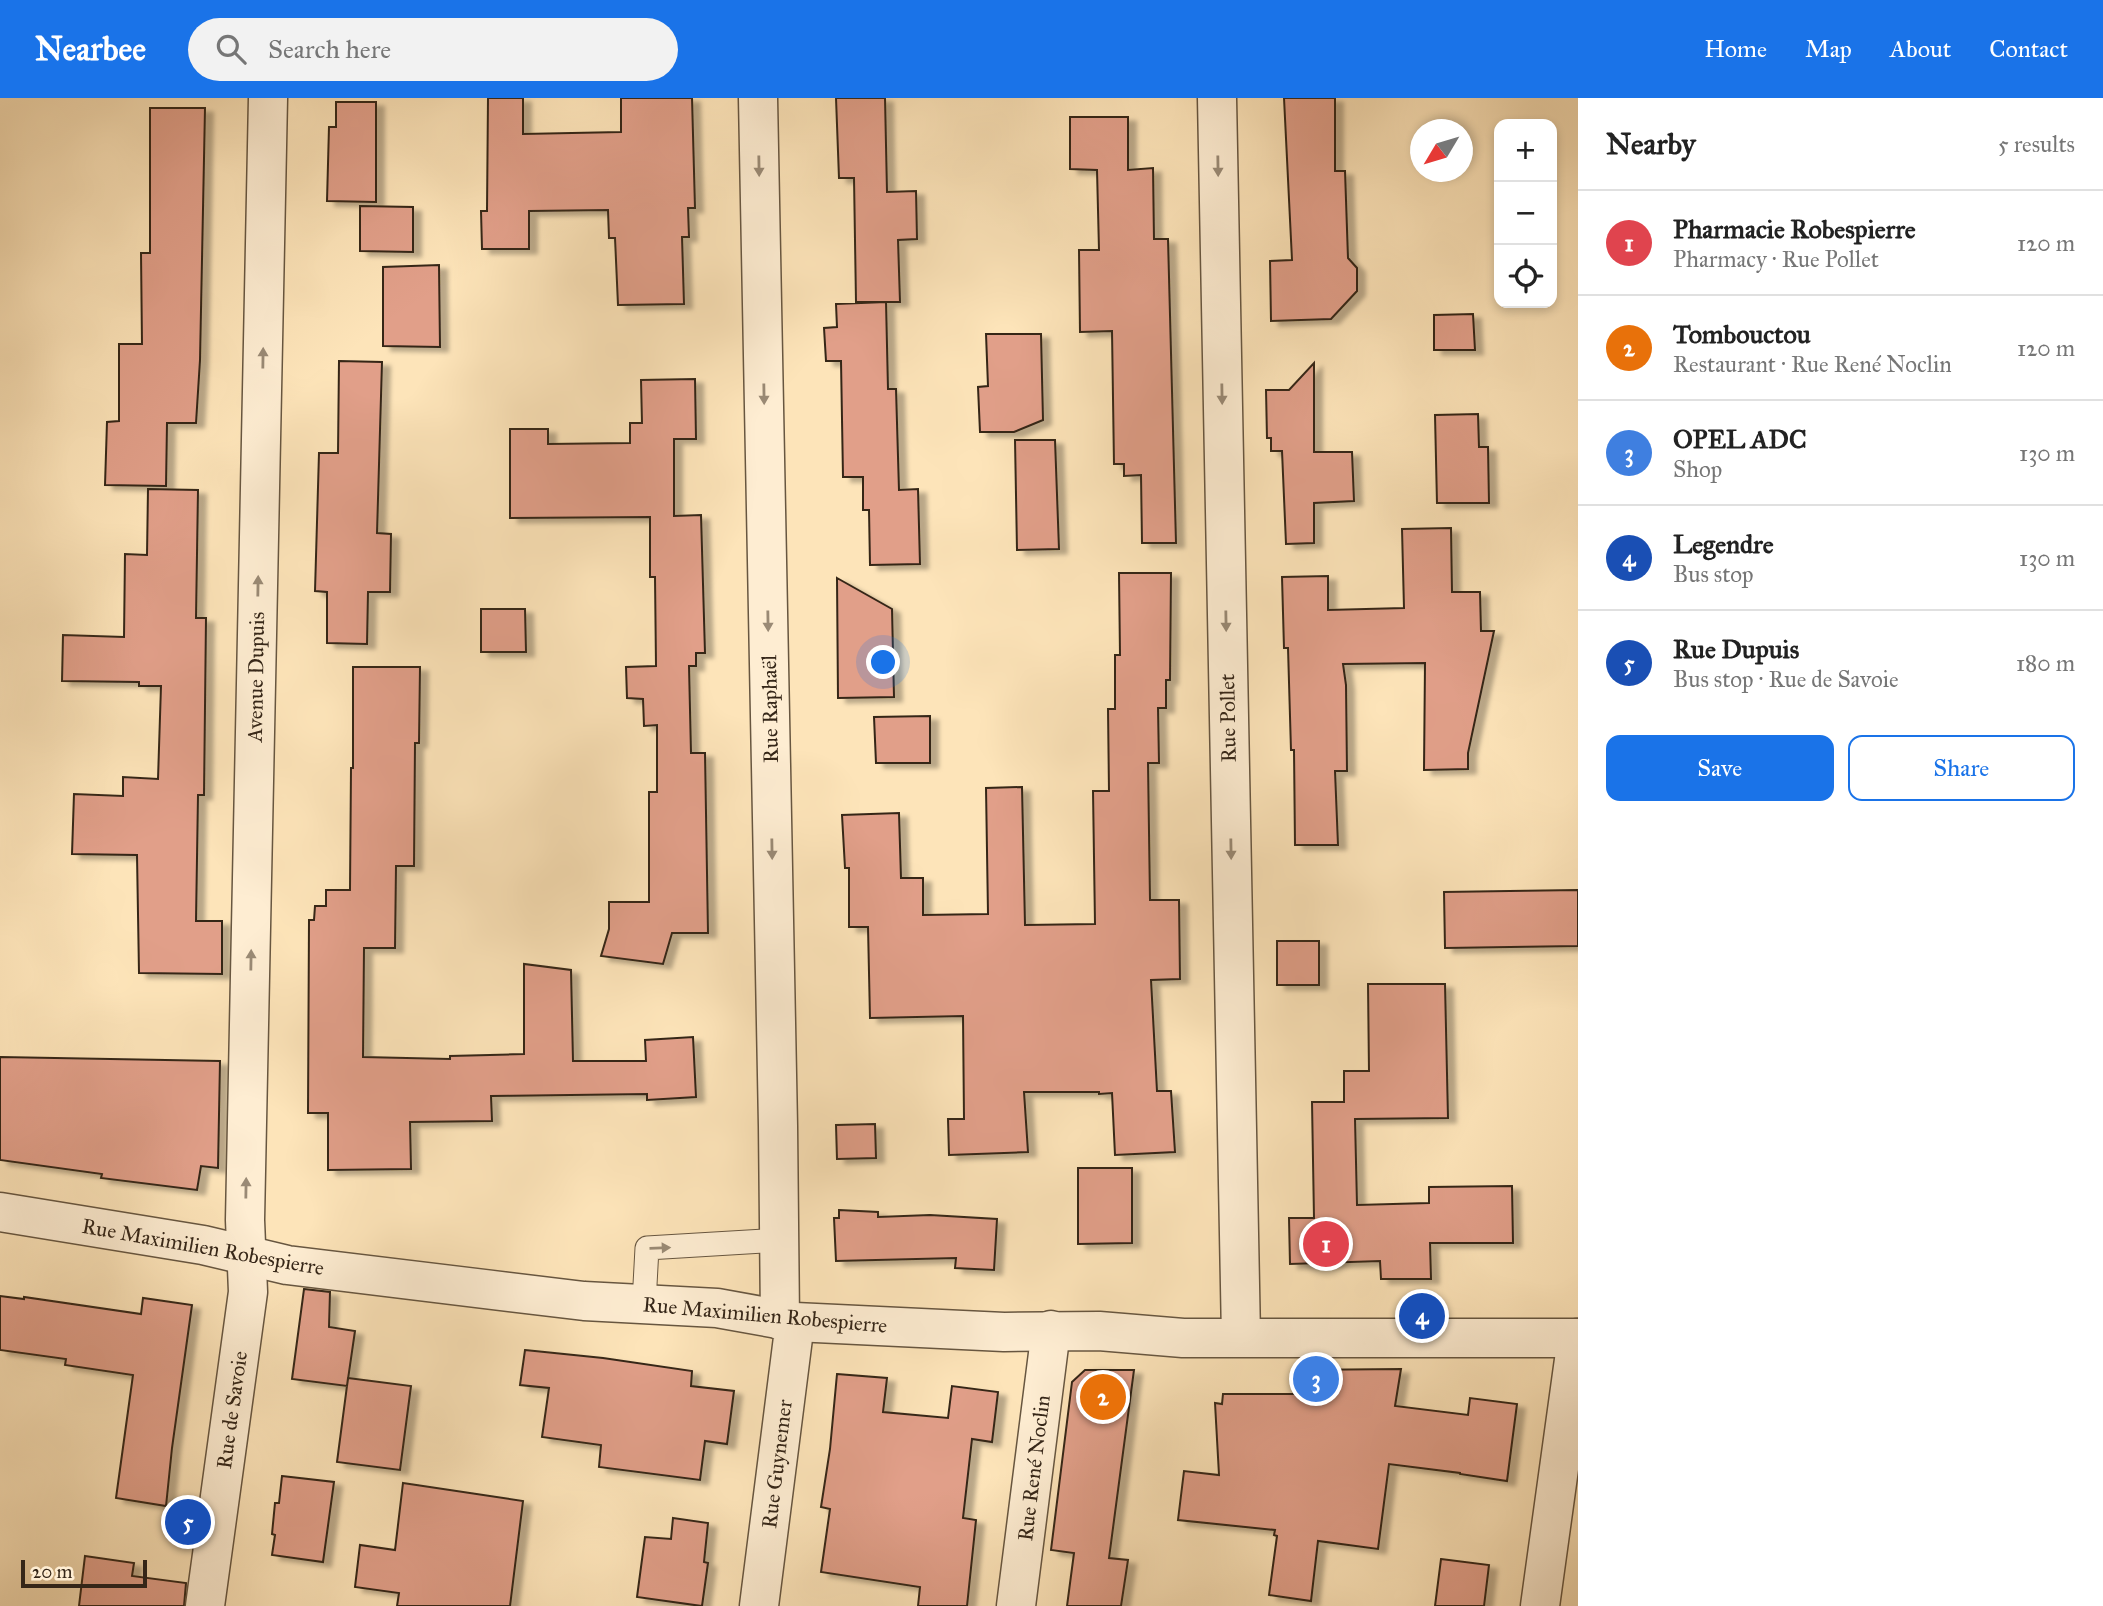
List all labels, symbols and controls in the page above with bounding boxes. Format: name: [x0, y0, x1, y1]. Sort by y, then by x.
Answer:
search box: [188, 18, 678, 81]
text: Nearbee: [35, 29, 146, 69]
icon: search: [212, 30, 250, 68]
text: Search here: [268, 33, 391, 65]
text: Home: [1704, 34, 1767, 64]
text: Map: [1805, 34, 1852, 64]
text: About: [1890, 34, 1951, 64]
text: Contact: [1989, 34, 2068, 64]
north arrow: [1410, 119, 1473, 182]
map controls: [1494, 119, 1557, 308]
button: +: [1494, 119, 1557, 182]
text: Nearby: [1606, 126, 1696, 162]
text: 5 results: [1998, 130, 2075, 158]
one-way arrow: [753, 155, 765, 177]
one-way arrow: [1213, 155, 1224, 177]
button: −: [1494, 182, 1557, 245]
text: Pharmacie Robespierre: [1673, 213, 1916, 245]
text: 1: [1624, 229, 1634, 257]
text: 120 m: [2017, 229, 2075, 257]
button: locate: [1494, 245, 1557, 308]
text: Pharmacy · Rue Pollet: [1673, 245, 1879, 273]
text: Tombouctou: [1673, 318, 1811, 350]
text: 2: [1623, 334, 1635, 362]
text: 120 m: [2017, 334, 2075, 362]
one-way arrow: [257, 347, 269, 369]
text: Restaurant · Rue René Noclin: [1673, 350, 1952, 378]
one-way arrow: [758, 383, 769, 405]
one-way arrow: [1216, 383, 1228, 405]
text: OPEL ADC: [1673, 423, 1807, 455]
text: 3: [1624, 439, 1634, 467]
text: 130 m: [2019, 439, 2075, 467]
text: Shop: [1673, 455, 1722, 483]
text: Legendre: [1673, 528, 1774, 560]
text: 4: [1623, 544, 1635, 572]
text: 130 m: [2019, 544, 2075, 572]
text: Bus stop: [1673, 560, 1754, 588]
one-way arrow: [253, 574, 264, 596]
one-way arrow: [762, 610, 774, 632]
one-way arrow: [1221, 610, 1232, 632]
street label: Avenue Dupuis: [242, 612, 270, 743]
text: Rue Dupuis: [1673, 633, 1799, 665]
your location: [866, 645, 900, 679]
text: 5: [1624, 649, 1634, 677]
text: 180 m: [2016, 649, 2075, 677]
street label: Rue Raphaël: [756, 654, 784, 763]
text: Bus stop · Rue de Savoie: [1673, 665, 1899, 693]
street label: Rue Pollet: [1214, 673, 1242, 763]
button: Save: [1606, 735, 1834, 801]
button: Share: [1848, 735, 2075, 801]
one-way arrow: [767, 838, 778, 860]
one-way arrow: [1225, 838, 1237, 860]
one-way arrow: [245, 949, 256, 971]
one-way arrow: [240, 1176, 252, 1198]
street label: Rue Maximilien Robespierre: [80, 1213, 326, 1281]
pin: 1: [1303, 1218, 1349, 1270]
one-way arrow: [649, 1242, 671, 1253]
pin: 4: [1399, 1290, 1445, 1342]
street label: Rue Maximilien Robespierre: [642, 1291, 889, 1339]
street label: Rue de Savoie: [211, 1349, 253, 1471]
pin: 3: [1293, 1353, 1339, 1405]
pin: 2: [1080, 1371, 1126, 1423]
street label: Rue René Noclin: [1012, 1393, 1056, 1543]
street label: Rue Guynemer: [756, 1398, 798, 1530]
pin: 5: [165, 1496, 211, 1548]
scale bar: [21, 1557, 147, 1589]
text: 20 m: [32, 1560, 73, 1583]

